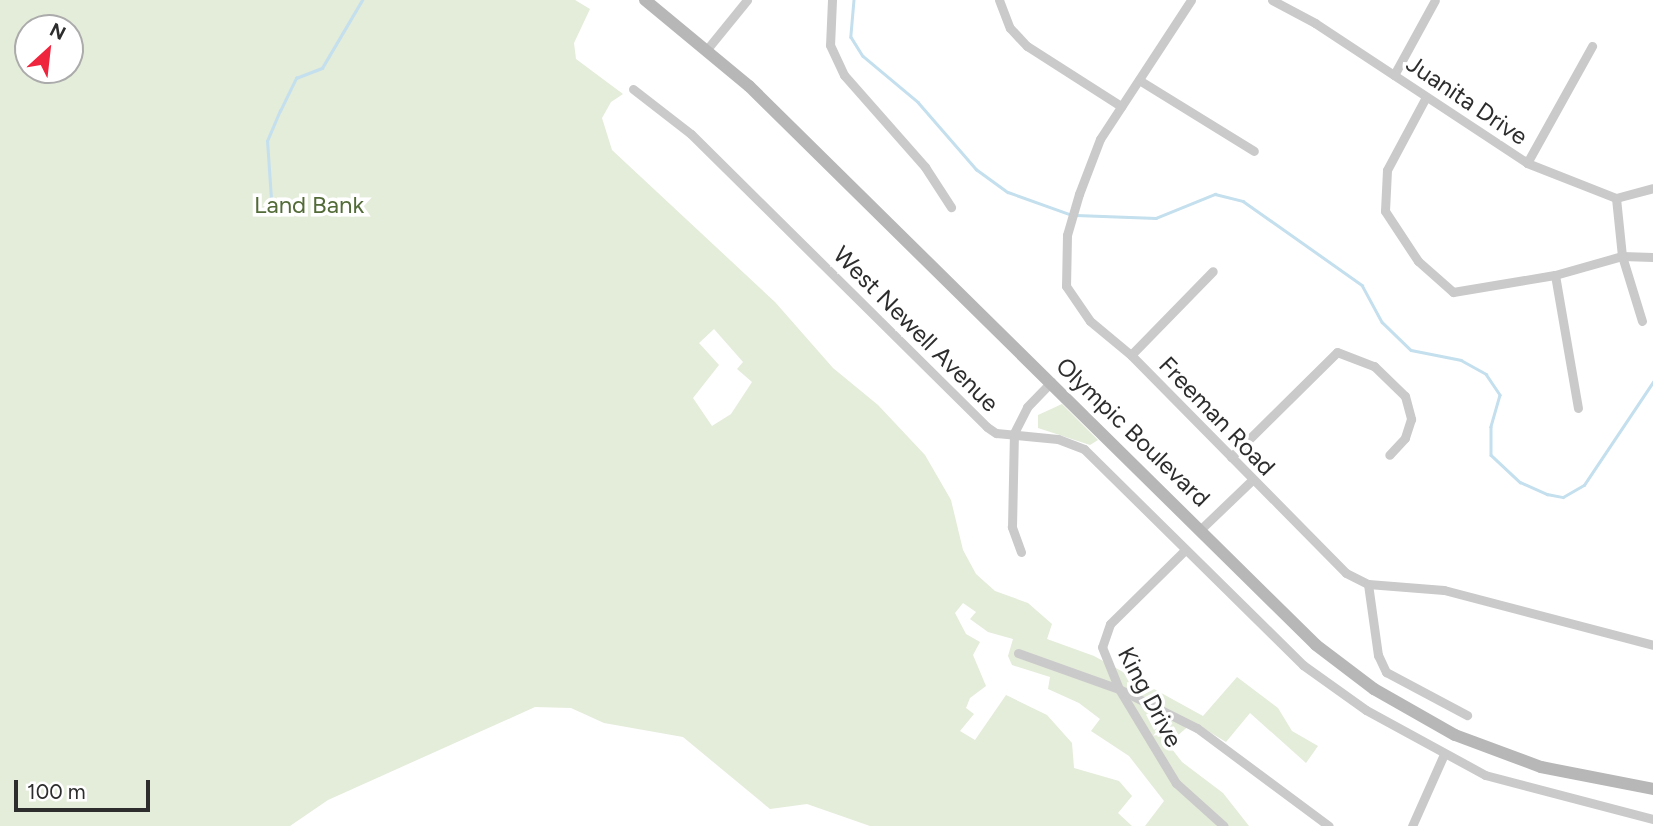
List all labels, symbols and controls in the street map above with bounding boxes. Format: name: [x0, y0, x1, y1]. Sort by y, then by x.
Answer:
north arrow: [14, 14, 84, 84]
text: N: [46, 18, 70, 45]
street label: Juanita Drive: [1401, 49, 1533, 151]
park label: Land Bank: [254, 191, 364, 219]
street label: West Newell Avenue: [827, 240, 1005, 418]
street label: Freeman Road: [1153, 350, 1281, 482]
street label: Olympic Boulevard: [1050, 351, 1216, 513]
street label: King Drive: [1112, 642, 1188, 752]
scale bar: [18, 766, 154, 810]
text: 100 m: [27, 779, 86, 804]

